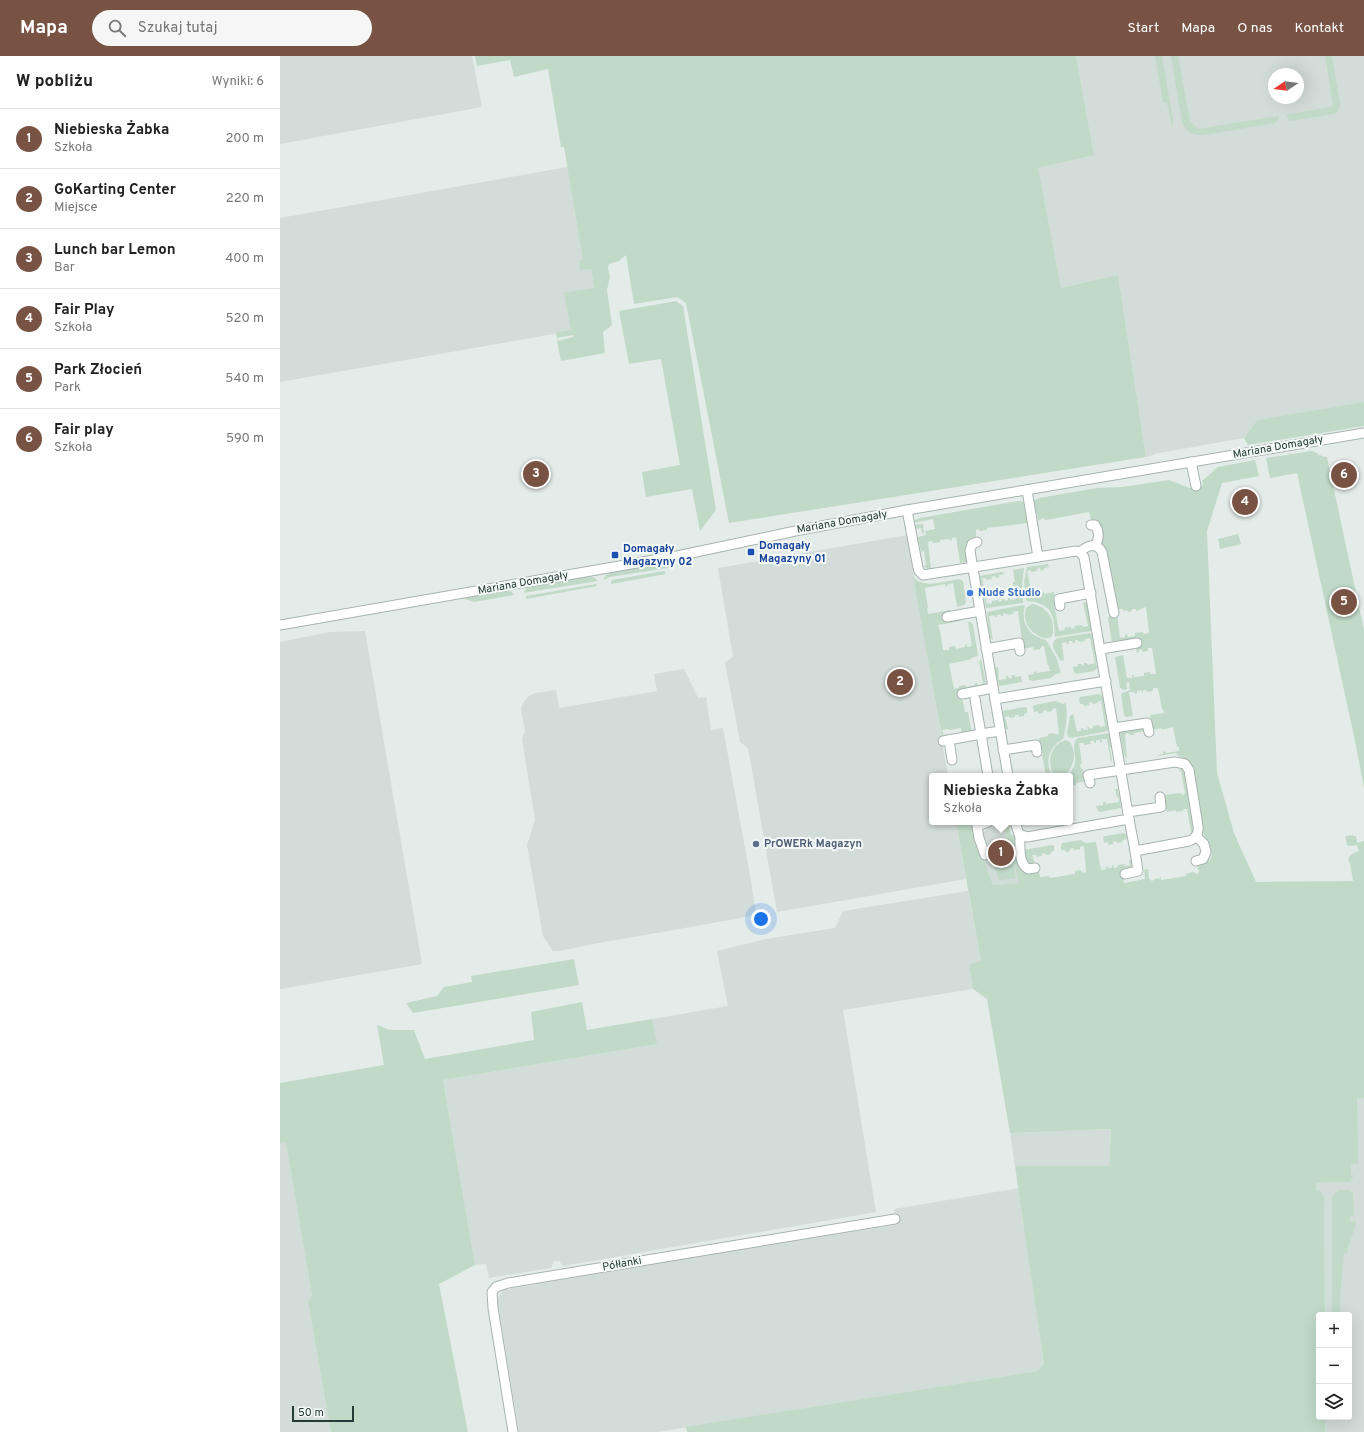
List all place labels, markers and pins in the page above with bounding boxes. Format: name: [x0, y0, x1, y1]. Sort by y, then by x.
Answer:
pin: 3: [523, 459, 549, 489]
pin: 6: [1331, 460, 1357, 490]
pin: 4: [1232, 487, 1258, 517]
place label: Domagały Magazyny 01: [759, 539, 826, 566]
place label: Domagały Magazyny 02: [623, 542, 692, 569]
marker: Domagały Magazyny 01: [746, 547, 756, 557]
marker: Domagały Magazyny 02: [610, 550, 620, 560]
place label: Nude Studio: [978, 586, 1041, 600]
pin: 5: [1331, 587, 1357, 617]
marker: Nude Studio: [965, 588, 975, 598]
pin: 2: [887, 667, 913, 697]
place label: PrOWERk Magazyn: [764, 837, 862, 851]
pin: 1: [988, 838, 1014, 868]
marker: PrOWERk Magazyn: [751, 839, 761, 849]

